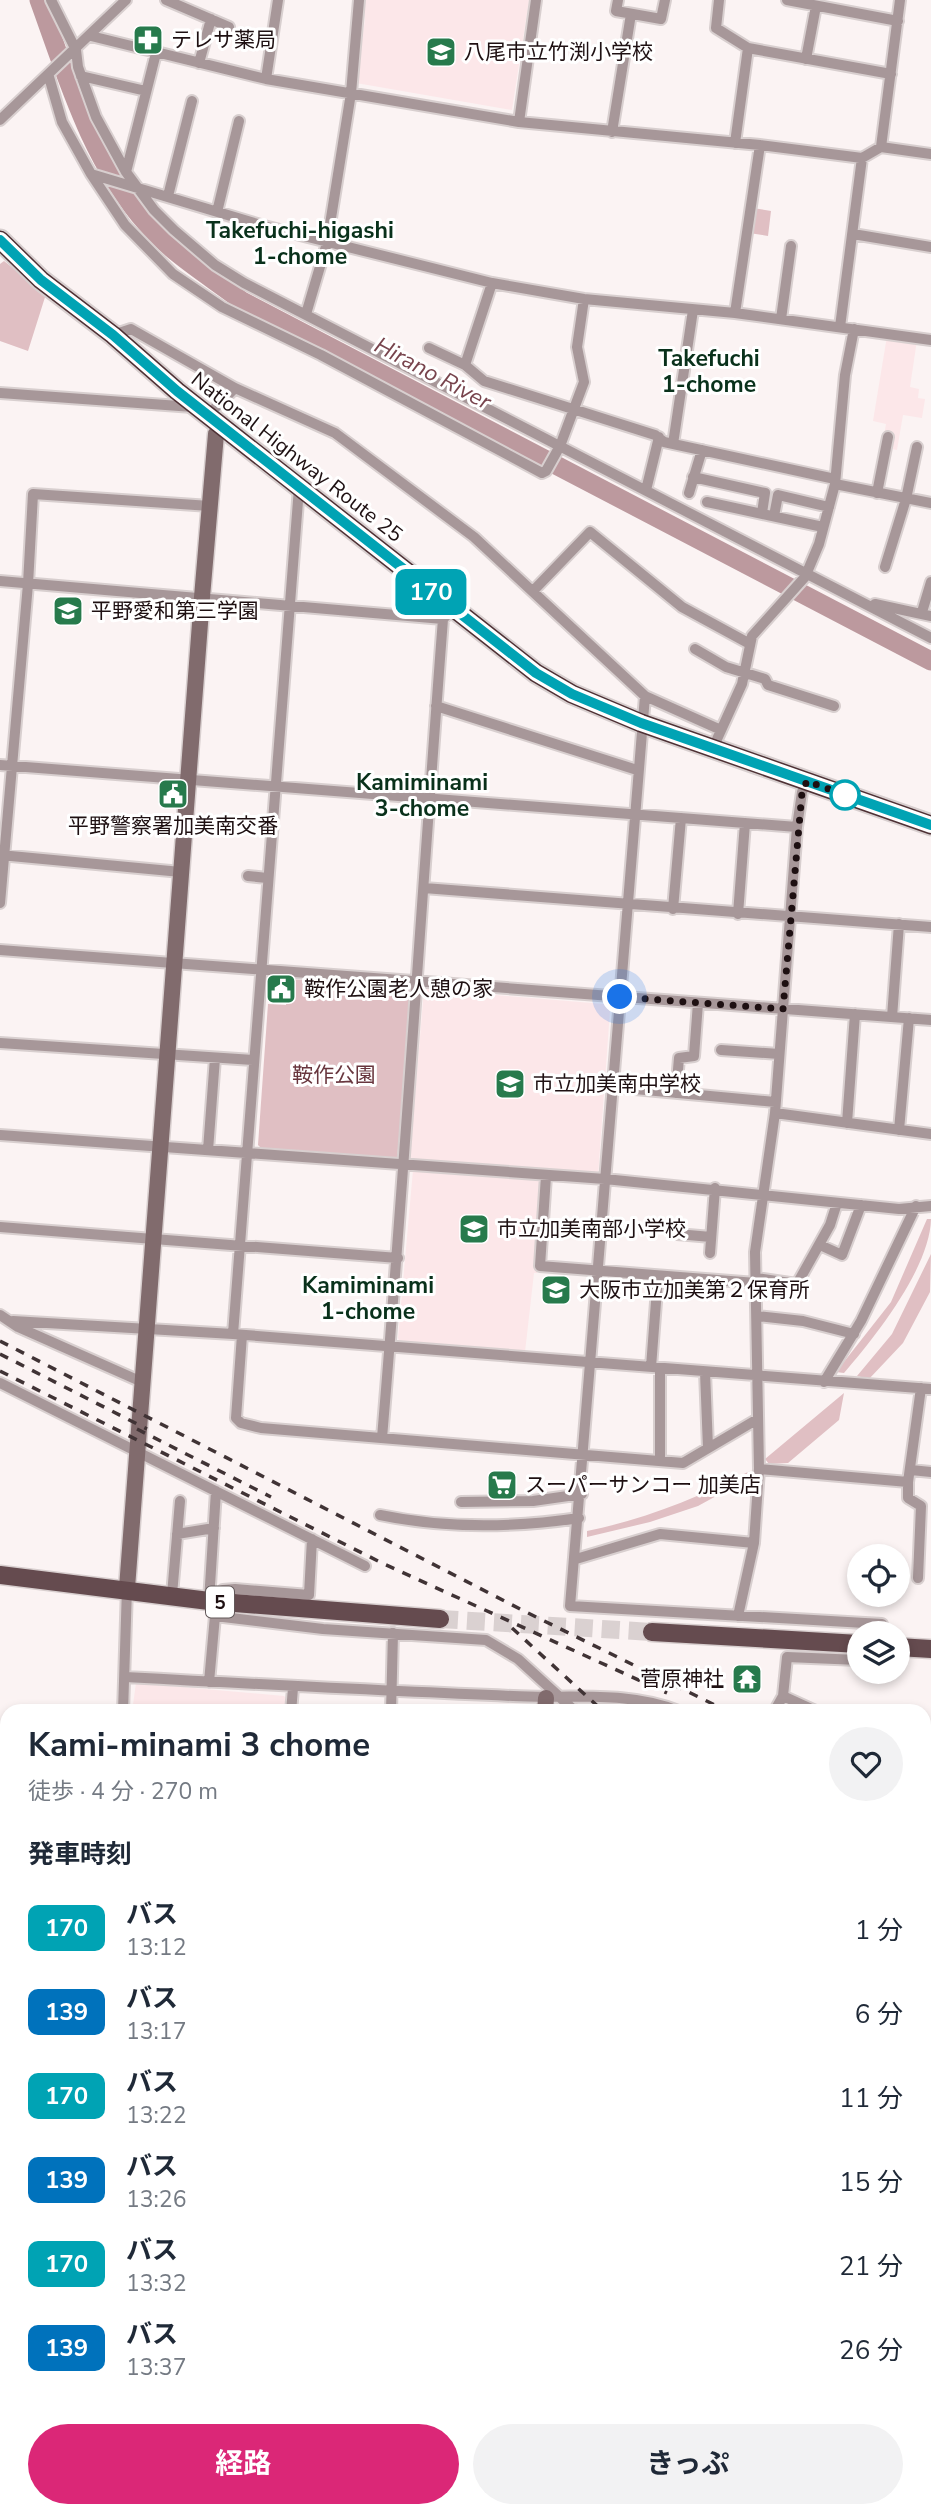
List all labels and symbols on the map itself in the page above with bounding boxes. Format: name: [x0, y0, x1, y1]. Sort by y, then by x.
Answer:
pharmacy icon: テレサ薬局: [131, 23, 165, 57]
place label: テレサ薬局: [171, 26, 276, 54]
school or university icon: 八尾市立竹渕小学校: [424, 35, 458, 69]
place label: 八尾市立竹渕小学校: [464, 38, 653, 66]
district label: Takefuchi-higashi 1-chome: [206, 215, 394, 272]
water label: Hirano River: [369, 330, 497, 417]
district label: Takefuchi 1-chome: [658, 343, 760, 400]
street label: National Highway Route 25: [185, 366, 409, 548]
line badge: 170: [391, 569, 471, 615]
school or university icon: 平野愛和第三学園: [51, 594, 85, 628]
place label: 平野愛和第三学園: [91, 597, 259, 625]
district label: Kamiminami 3-chome: [356, 767, 488, 824]
public building icon: 平野警察署加美南交番: [156, 777, 190, 811]
unlabelled marker: [830, 780, 860, 810]
place label: 平野警察署加美南交番: [68, 812, 278, 840]
public building icon: 鞍作公園老人憩の家: [264, 972, 298, 1006]
place label: 鞍作公園老人憩の家: [304, 975, 493, 1003]
your location: [602, 979, 637, 1014]
park label: 鞍作公園: [292, 1061, 376, 1089]
school or university icon: 市立加美南中学校: [493, 1067, 527, 1101]
place label: 市立加美南中学校: [533, 1070, 701, 1098]
school or university icon: 市立加美南部小学校: [457, 1212, 491, 1246]
place label: 市立加美南部小学校: [497, 1215, 686, 1243]
district label: Kamiminami 1-chome: [302, 1270, 434, 1327]
school or university icon: 大阪市立加美第２保育所: [539, 1273, 573, 1307]
place label: 大阪市立加美第２保育所: [579, 1276, 810, 1304]
supermarket icon: スーパーサンコー 加美店: [485, 1468, 519, 1502]
place label: スーパーサンコー 加美店: [525, 1471, 761, 1499]
road number: 5: [206, 1586, 234, 1618]
temple icon: 菅原神社: [730, 1662, 764, 1696]
place label: 菅原神社: [640, 1665, 724, 1693]

